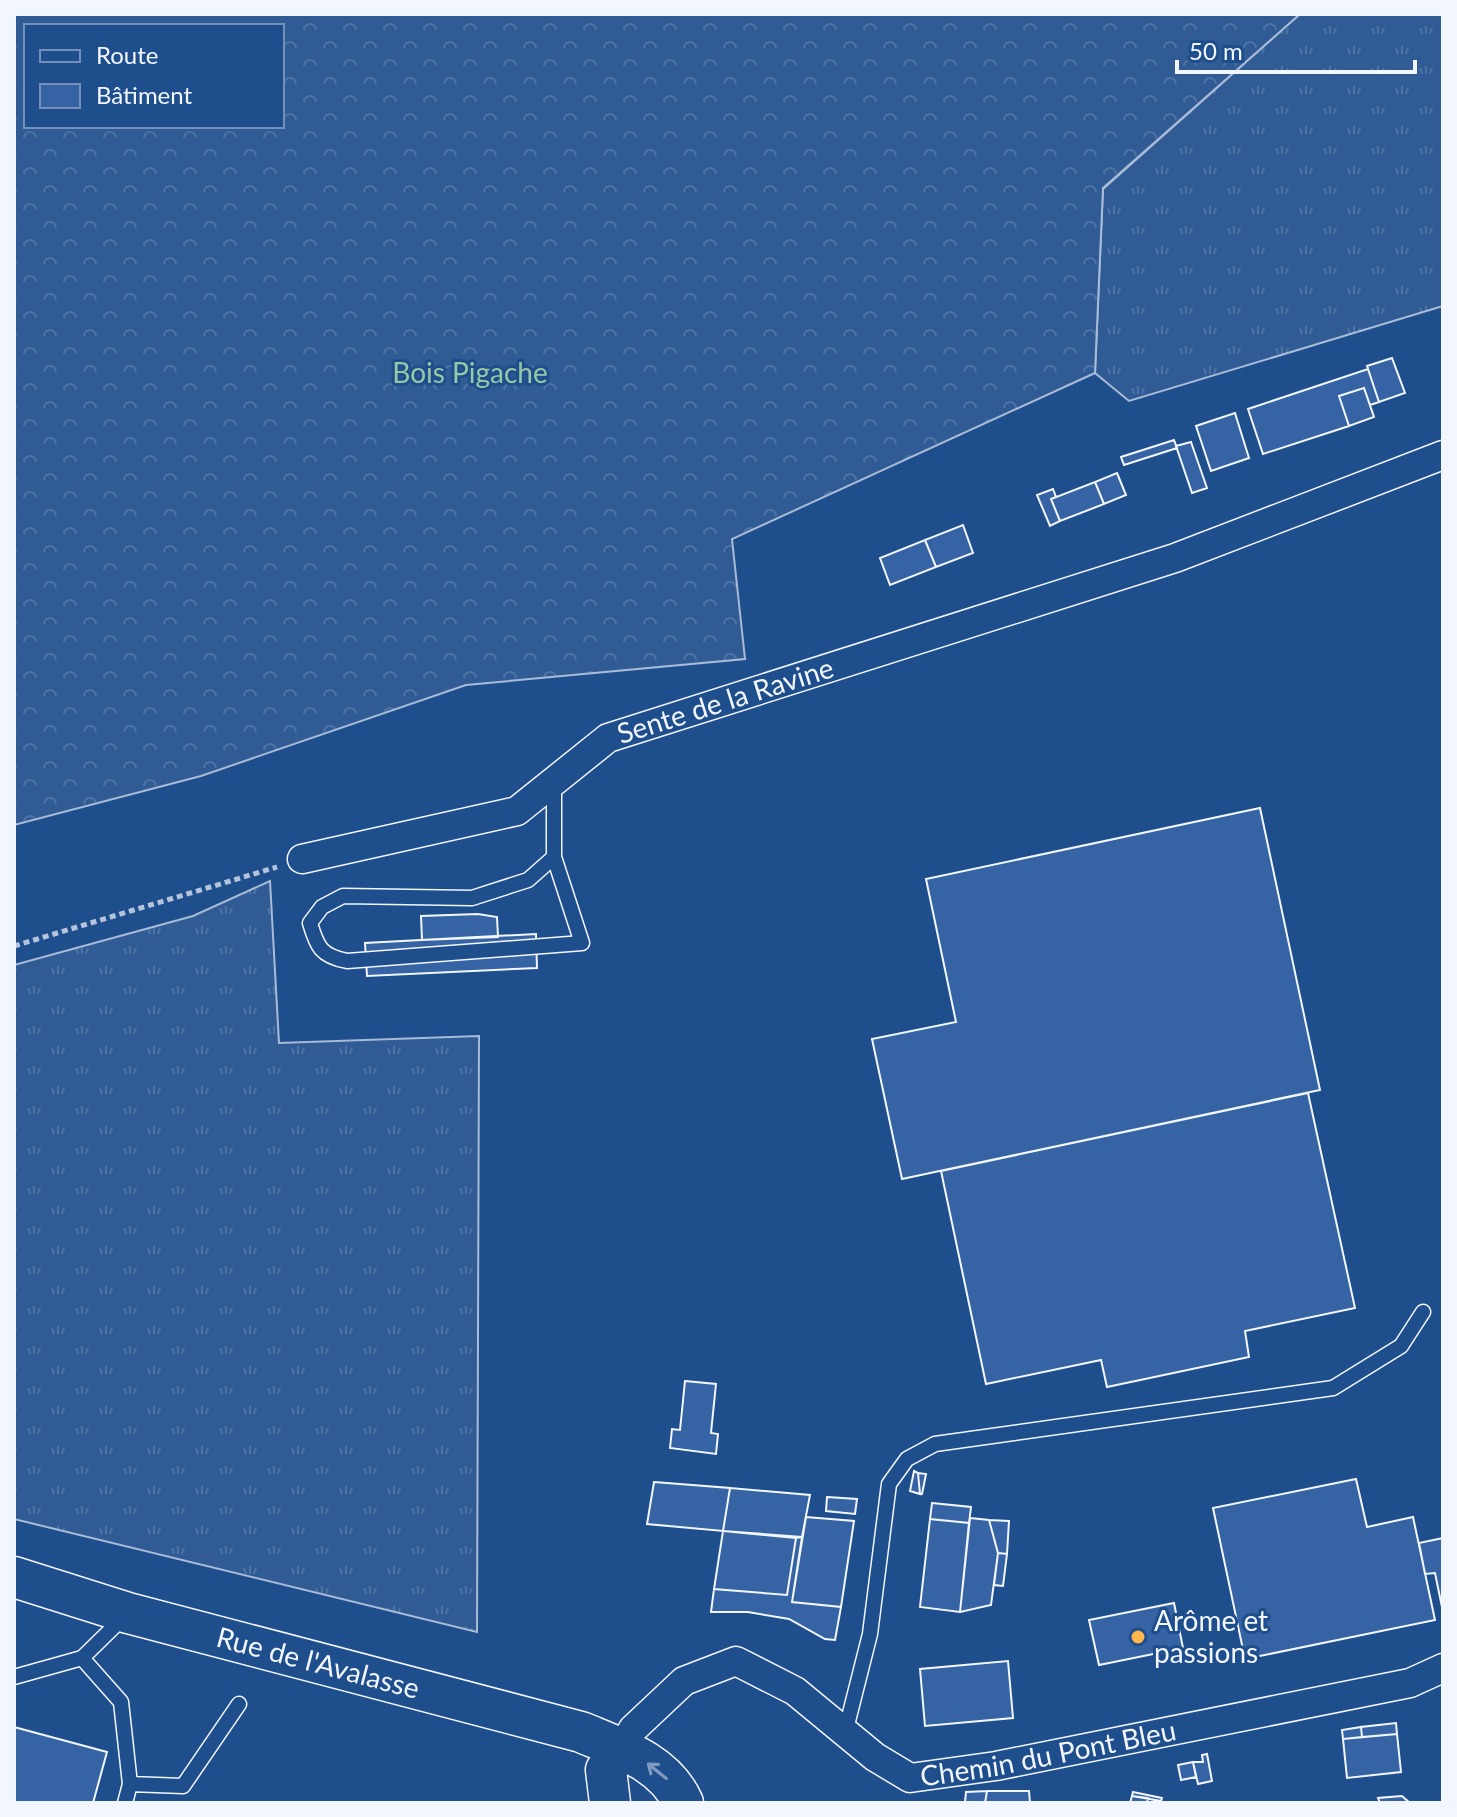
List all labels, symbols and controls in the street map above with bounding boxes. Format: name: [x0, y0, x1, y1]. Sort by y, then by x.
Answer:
legend: [24, 24, 284, 128]
scale bar: [1177, 24, 1415, 74]
text: 50 m: [1189, 36, 1243, 65]
text: Route: [96, 40, 158, 69]
text: Bâtiment: [96, 80, 193, 109]
park label: Bois Pigache: [392, 355, 548, 389]
street label: Sente de la Ravine: [613, 650, 837, 750]
place label: Arôme et passions: [1154, 1603, 1268, 1669]
street label: Rue de l'Avalasse: [213, 1619, 423, 1705]
marker: Arôme et passions: [1129, 1628, 1147, 1646]
street label: Chemin du Pont Bleu: [918, 1712, 1179, 1792]
one-way arrow: [647, 1762, 668, 1780]

